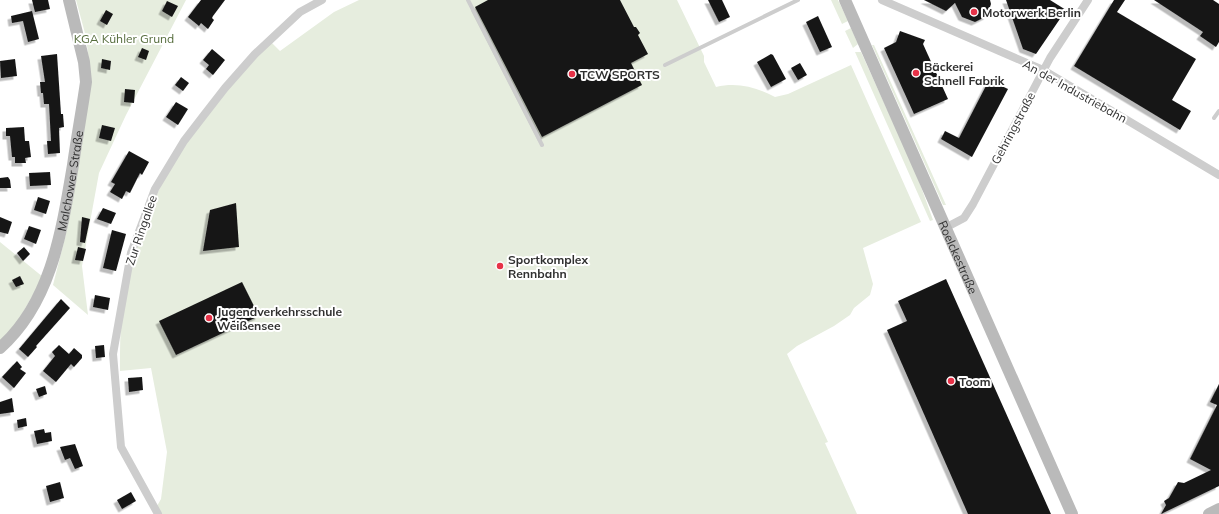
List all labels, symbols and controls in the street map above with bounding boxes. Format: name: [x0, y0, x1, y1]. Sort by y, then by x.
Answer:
place label: Motorwerk Berlin: [982, 5, 1081, 20]
marker: Motorwerk Berlin: [969, 7, 979, 17]
park label: KGA Kühler Grund: [74, 31, 174, 46]
street label: An der Industriebahn: [1020, 56, 1130, 126]
place label: Bäckerei Schnell Fabrik: [924, 59, 1005, 88]
place label: TCW SPORTS: [580, 67, 660, 82]
marker: Bäckerei Schnell Fabrik: [911, 68, 921, 78]
marker: TCW SPORTS: [567, 69, 577, 79]
street label: Gehringstraße: [988, 89, 1038, 167]
street label: Malchower Straße: [53, 129, 86, 232]
street label: Zur Ringallee: [122, 193, 160, 267]
street label: Roelckestraße: [936, 218, 981, 296]
place label: Sportkomplex Rennbahn: [508, 252, 588, 281]
marker: Sportkomplex Rennbahn: [495, 261, 505, 271]
place label: Jugendverkehrsschule Weißensee: [217, 304, 342, 333]
marker: Jugendverkehrsschule Weißensee: [204, 313, 214, 323]
place label: Toom: [959, 374, 991, 389]
marker: Toom: [946, 376, 956, 386]

